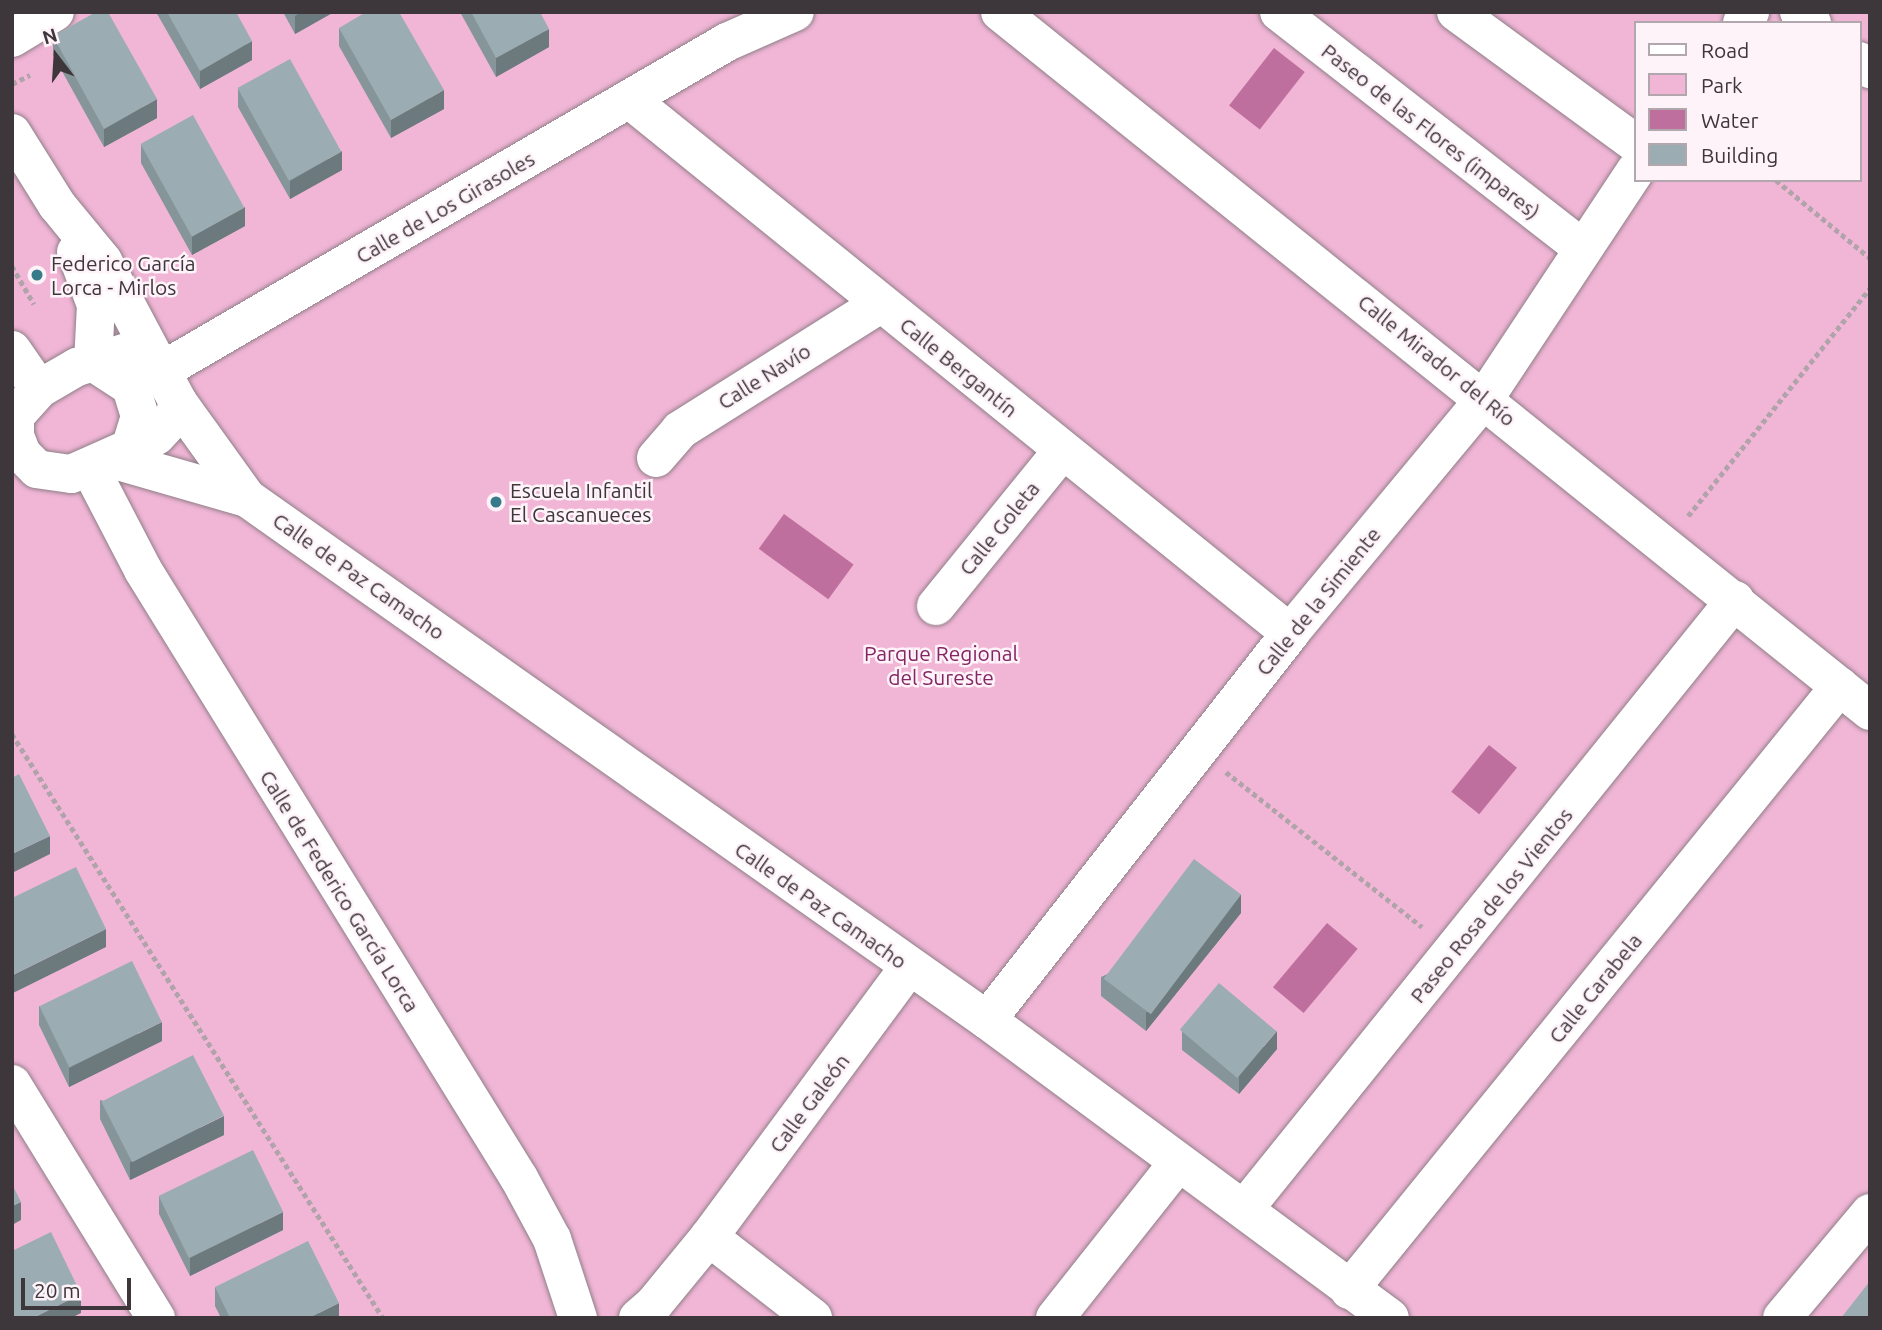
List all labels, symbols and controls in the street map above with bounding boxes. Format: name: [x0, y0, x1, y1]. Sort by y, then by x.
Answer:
north arrow: [21, 21, 91, 91]
legend: [1633, 21, 1861, 182]
text: N: [40, 23, 60, 49]
street label: Paseo de las Flores (impares): [1317, 38, 1545, 224]
text: Road: [1701, 38, 1749, 62]
text: Park: [1701, 73, 1743, 97]
text: Water: [1701, 108, 1759, 132]
text: Building: [1701, 143, 1778, 167]
street label: Calle de Los Girasoles: [351, 146, 539, 268]
place label: Federico García Lorca - Mirlos: [51, 250, 196, 300]
marker: Federico García Lorca - Mirlos: [29, 267, 45, 283]
street label: Calle Mirador del Río: [1353, 289, 1521, 431]
street label: Calle Bergantín: [895, 312, 1023, 422]
street label: Calle Navío: [713, 338, 815, 414]
street label: Calle Goleta: [954, 476, 1044, 580]
place label: Escuela Infantil El Cascanueces: [510, 477, 652, 527]
marker: Escuela Infantil El Cascanueces: [488, 494, 504, 510]
street label: Calle de Paz Camacho: [268, 507, 450, 645]
street label: Calle de la Simiente: [1250, 522, 1386, 680]
park label: Parque Regional del Sureste: [864, 640, 1018, 690]
street label: Calle de Federico García Lorca: [255, 765, 425, 1017]
street label: Paseo Rosa de los Vientos: [1405, 802, 1577, 1008]
street label: Calle de Paz Camacho: [730, 836, 912, 974]
street label: Calle Carabela: [1543, 928, 1647, 1048]
street label: Calle Galeón: [764, 1049, 854, 1157]
scale bar: [24, 1264, 135, 1308]
text: 20 m: [34, 1278, 81, 1302]

